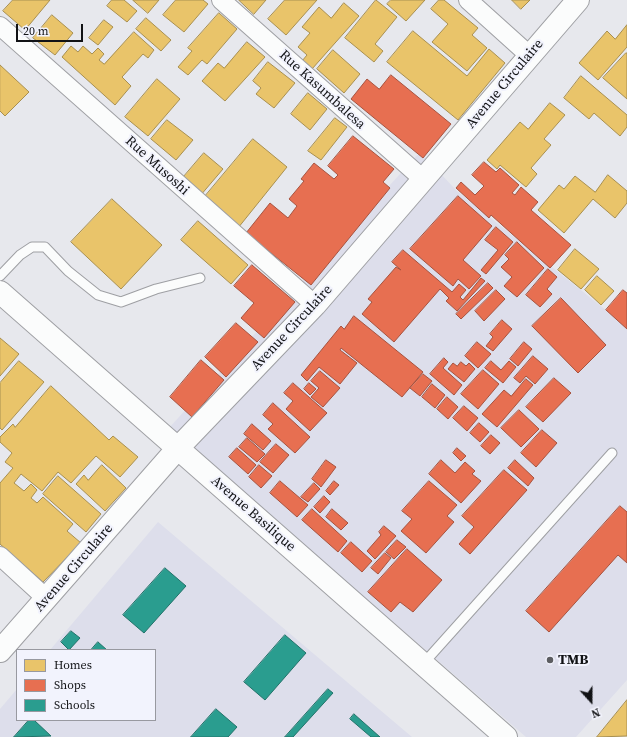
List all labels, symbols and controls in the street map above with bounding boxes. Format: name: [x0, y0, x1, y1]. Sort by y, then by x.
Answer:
scale bar: [18, 16, 85, 42]
text: 20 m: [23, 23, 49, 39]
street label: Avenue Circulaire: [463, 36, 547, 132]
street label: Rue Kasumbalesa: [275, 47, 369, 133]
street label: Rue Musoshi: [122, 133, 192, 199]
street label: Avenue Circulaire: [248, 282, 336, 374]
street label: Avenue Basilique: [207, 473, 299, 555]
street label: Avenue Circulaire: [31, 521, 117, 615]
legend: [16, 649, 156, 721]
place label: TMB: [558, 652, 588, 668]
marker: TMB: [545, 655, 555, 665]
text: Homes: [54, 657, 92, 673]
text: Shops: [54, 677, 86, 693]
north arrow: [571, 681, 611, 721]
text: Schools: [54, 697, 95, 713]
text: N: [589, 704, 602, 721]

